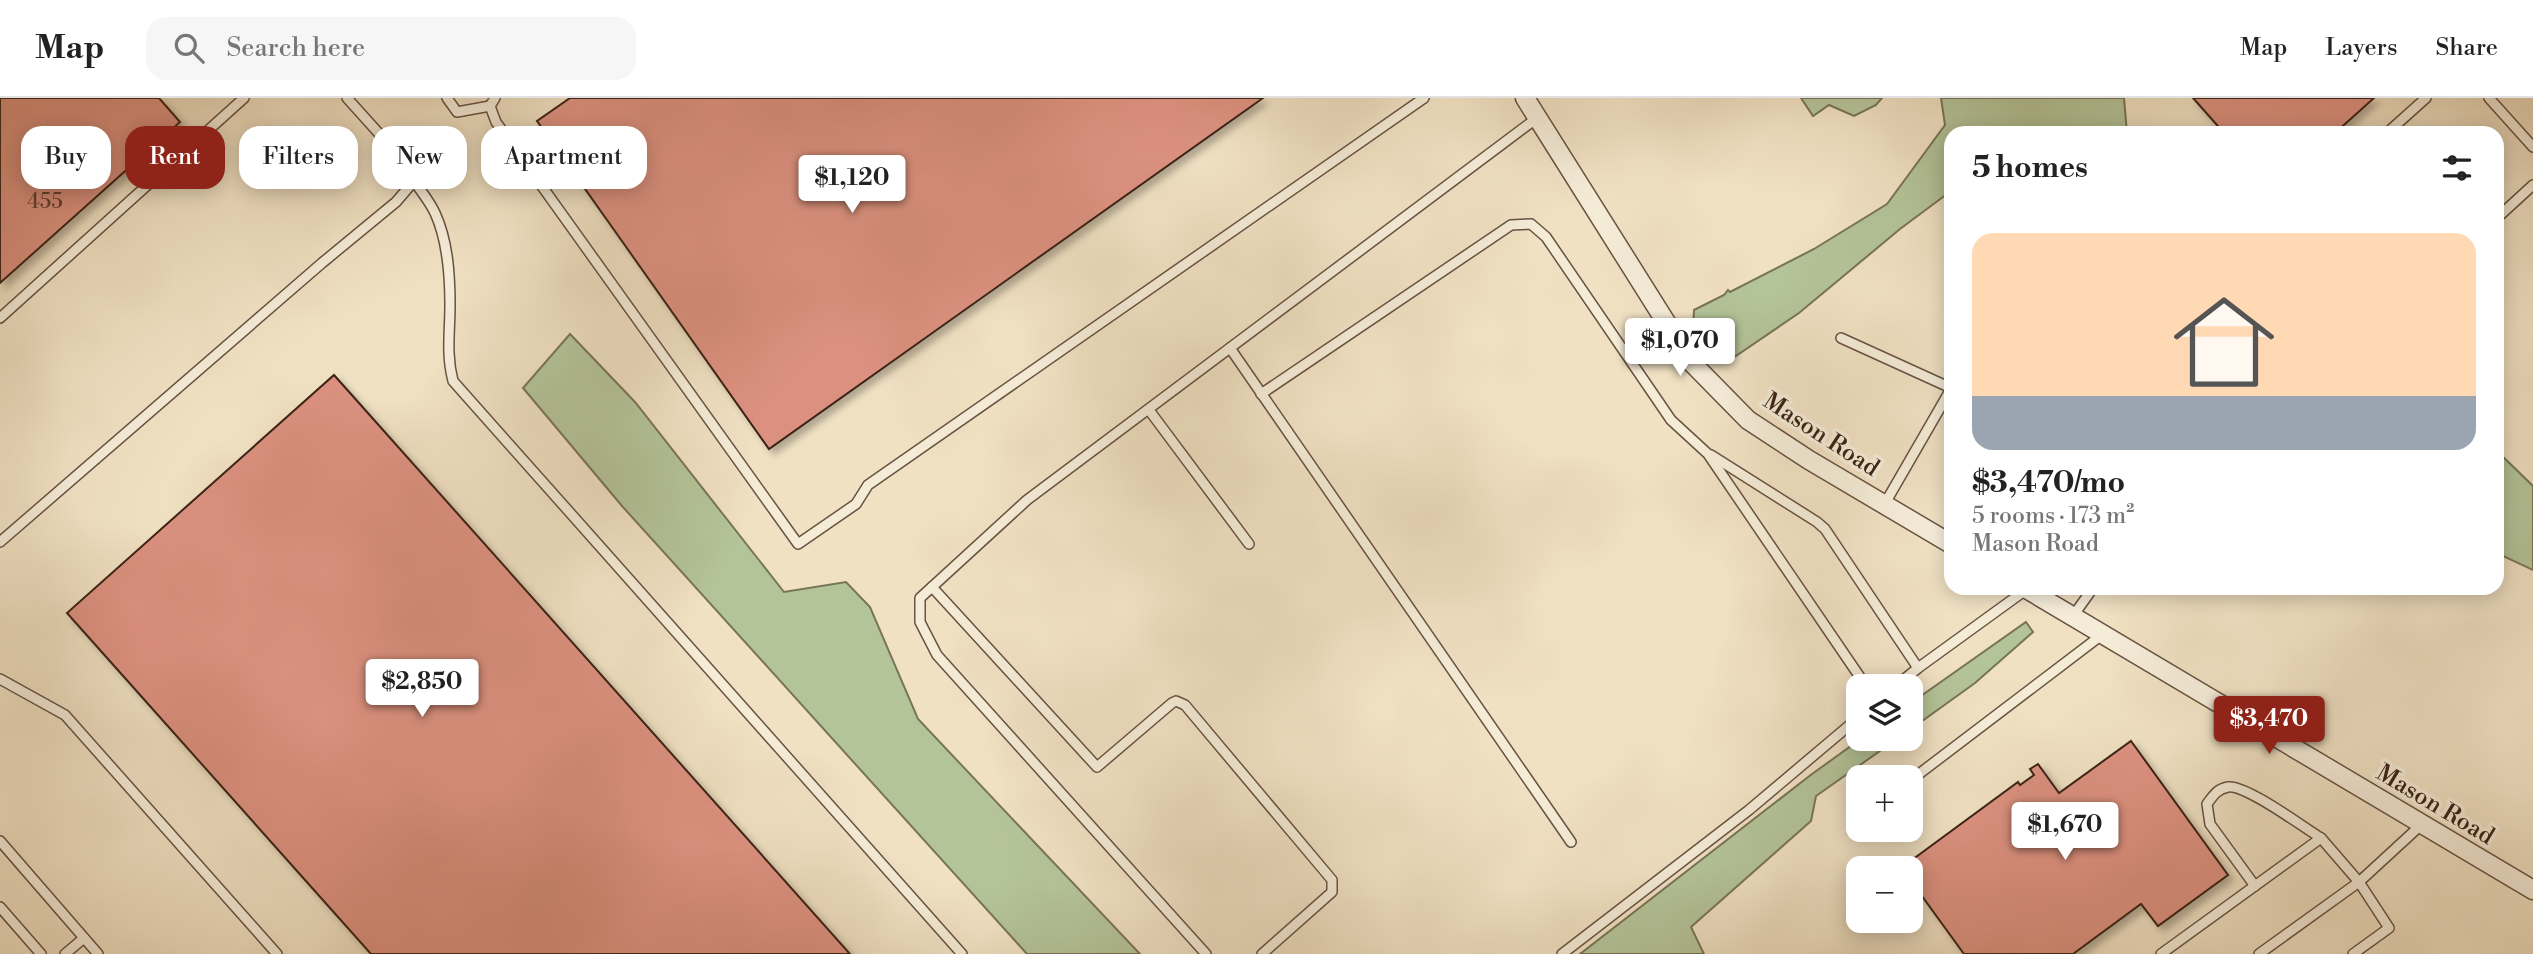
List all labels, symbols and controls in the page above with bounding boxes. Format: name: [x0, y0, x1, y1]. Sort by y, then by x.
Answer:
search box: [146, 17, 636, 80]
text: Map: [35, 28, 104, 69]
icon: search: [170, 29, 208, 67]
text: Search here: [226, 32, 365, 64]
text: Map: [2240, 33, 2287, 63]
text: Layers: [2325, 33, 2397, 63]
text: Share: [2435, 33, 2498, 63]
chip: Buy: [21, 126, 111, 189]
chip: Rent: [125, 126, 225, 189]
chip: Filters: [239, 126, 358, 189]
chip: New: [372, 126, 467, 189]
chip: Apartment: [481, 126, 647, 189]
text: 5 homes: [1972, 149, 2088, 187]
icon: filters: [2438, 149, 2476, 187]
pin: $1,120: [795, 156, 909, 215]
text: $1,120: [815, 164, 889, 192]
house number: 455: [27, 189, 63, 215]
icon: home: [2161, 279, 2287, 405]
pin: $1,070: [1623, 318, 1737, 378]
text: $1,070: [1641, 327, 1719, 355]
street label: Mason Road: [1757, 386, 1885, 484]
text: $3,470/mo: [1972, 464, 2125, 502]
text: 5 rooms · 173 m²: [1972, 502, 2134, 530]
text: Mason Road: [1972, 530, 2099, 558]
pin: $2,850: [365, 660, 479, 719]
text: $2,850: [382, 668, 462, 696]
map controls: [1846, 674, 1923, 933]
button: layers: [1846, 674, 1923, 751]
pin: $3,470: [2212, 696, 2326, 756]
text: $3,470: [2230, 705, 2308, 733]
street label: Mason Road: [2371, 758, 2500, 852]
button: +: [1846, 765, 1923, 842]
pin: $1,670: [2008, 802, 2122, 862]
text: $1,670: [2027, 811, 2103, 839]
button: −: [1846, 856, 1923, 933]

